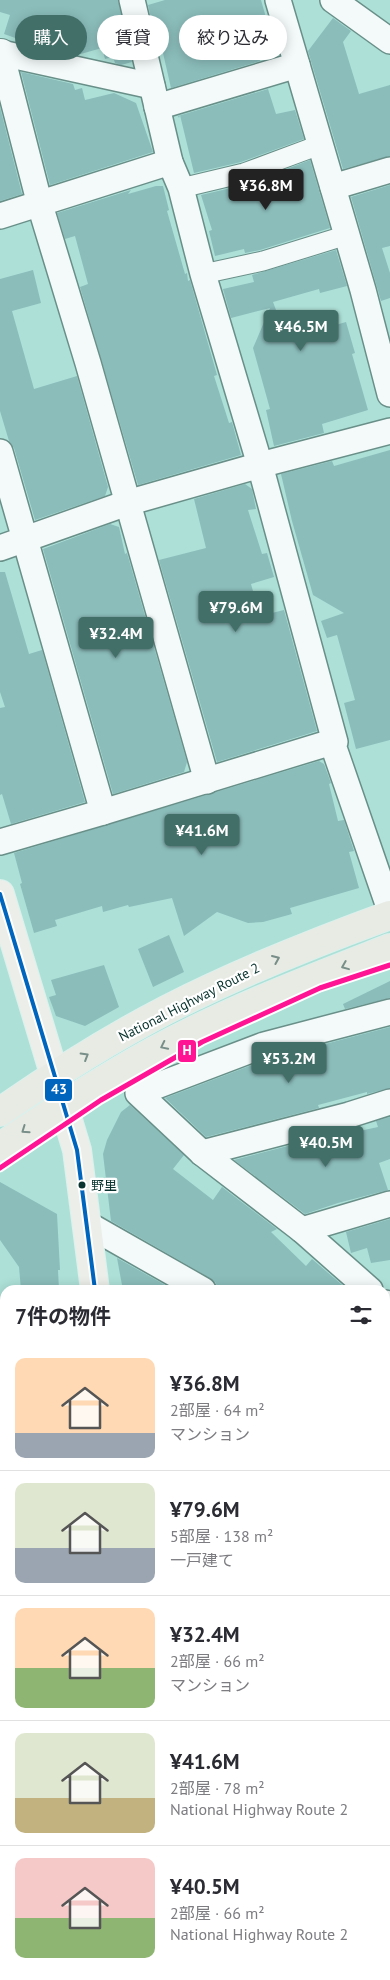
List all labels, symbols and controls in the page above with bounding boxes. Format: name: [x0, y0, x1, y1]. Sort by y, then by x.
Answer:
chip: 購入: [15, 15, 87, 60]
chip: 賃貸: [97, 15, 169, 60]
chip: 絞り込み: [179, 15, 287, 60]
pin: ¥36.8M: [225, 168, 307, 211]
text: ¥36.8M: [239, 175, 293, 195]
pin: ¥46.5M: [260, 310, 342, 352]
text: ¥46.5M: [274, 316, 328, 336]
pin: ¥79.6M: [195, 590, 277, 633]
text: ¥79.6M: [209, 597, 263, 617]
pin: ¥32.4M: [75, 616, 157, 659]
text: ¥32.4M: [89, 623, 143, 643]
pin: ¥41.6M: [161, 814, 243, 856]
text: ¥41.6M: [175, 820, 229, 840]
one-way arrow: [271, 955, 280, 965]
street label: National Highway Route 2: [115, 959, 263, 1045]
one-way arrow: [341, 959, 350, 970]
line badge: H: [177, 1039, 197, 1063]
one-way arrow: [160, 1040, 169, 1050]
text: H: [182, 1041, 192, 1059]
pin: ¥53.2M: [248, 1042, 330, 1084]
text: ¥53.2M: [262, 1048, 316, 1068]
one-way arrow: [79, 1053, 88, 1063]
line badge: 43: [44, 1078, 73, 1102]
text: 43: [51, 1080, 67, 1098]
one-way arrow: [21, 1124, 31, 1133]
pin: ¥40.5M: [285, 1126, 367, 1168]
text: ¥40.5M: [299, 1132, 353, 1152]
place label: 野里: [91, 1177, 117, 1194]
marker: 野里: [77, 1180, 87, 1190]
icon: filters: [347, 1301, 375, 1329]
text: 7件の物件: [15, 1303, 111, 1330]
text: ¥36.8M: [170, 1370, 240, 1397]
icon: home: [55, 1378, 115, 1438]
text: 2部屋 · 64 m²: [170, 1400, 265, 1420]
text: マンション: [170, 1424, 250, 1444]
text: ¥79.6M: [170, 1496, 240, 1523]
icon: home: [55, 1503, 115, 1563]
text: 5部屋 · 138 m²: [170, 1526, 273, 1546]
text: 一戸建て: [170, 1550, 234, 1570]
text: ¥32.4M: [170, 1621, 240, 1648]
icon: home: [55, 1628, 115, 1688]
text: 2部屋 · 66 m²: [170, 1651, 265, 1671]
text: マンション: [170, 1675, 250, 1695]
text: ¥41.6M: [170, 1748, 240, 1775]
icon: home: [55, 1753, 115, 1813]
text: 2部屋 · 78 m²: [170, 1778, 265, 1798]
text: National Highway Route 2: [170, 1799, 348, 1819]
text: ¥40.5M: [170, 1873, 240, 1900]
icon: home: [55, 1878, 115, 1938]
text: 2部屋 · 66 m²: [170, 1903, 265, 1923]
text: National Highway Route 2: [170, 1924, 348, 1944]

